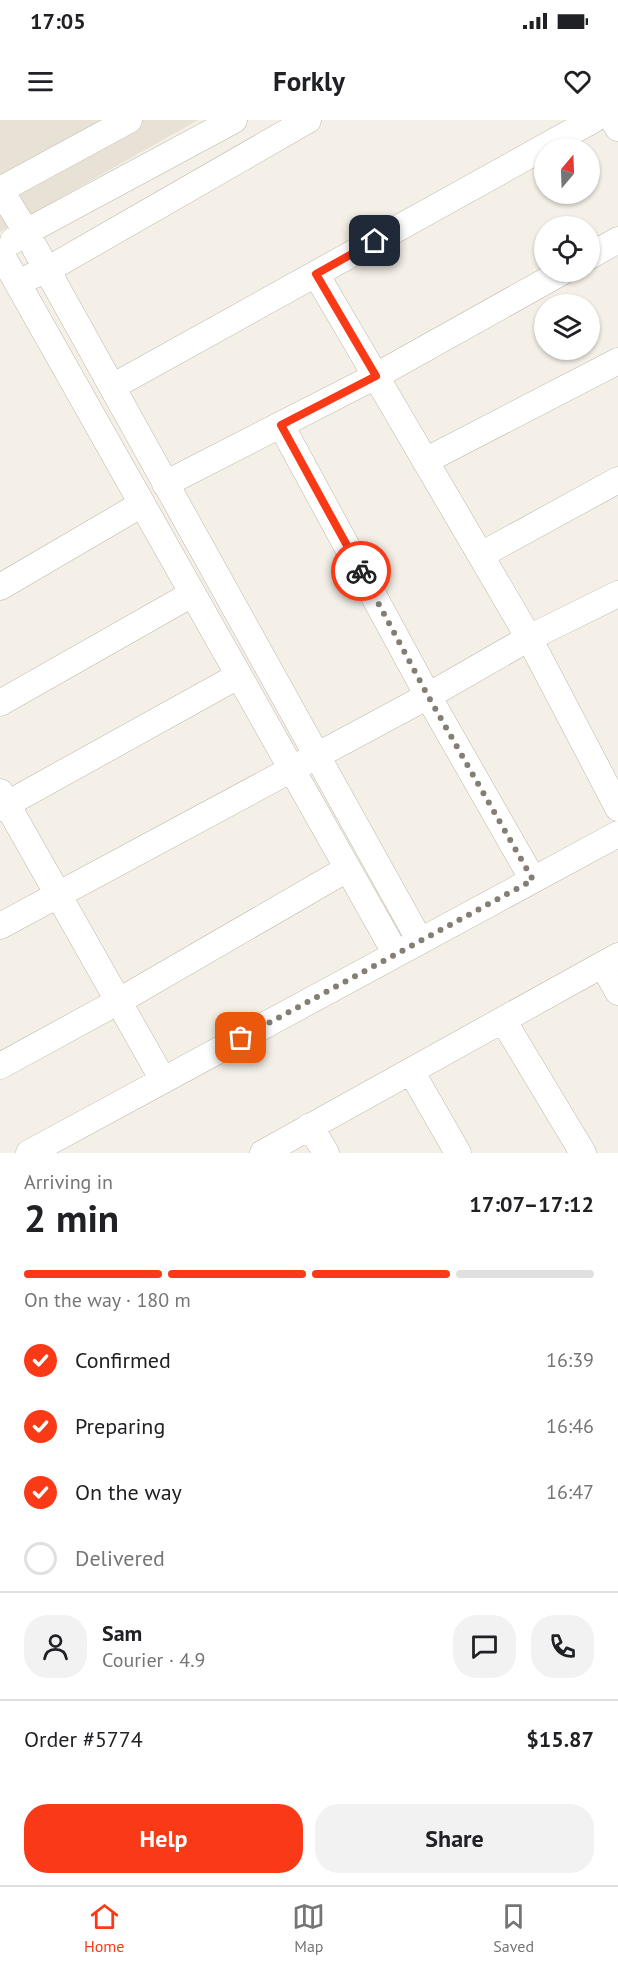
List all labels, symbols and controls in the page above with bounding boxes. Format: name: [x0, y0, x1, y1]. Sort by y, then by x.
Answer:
text: 17:05: [30, 7, 86, 35]
text: Forkly: [273, 64, 345, 98]
icon: menu: [24, 65, 57, 98]
icon: heart: [561, 65, 594, 98]
north arrow: [534, 138, 600, 204]
map controls: [534, 138, 600, 360]
pin: [349, 215, 400, 266]
button: locate: [534, 216, 600, 282]
icon: home: [358, 224, 391, 257]
button: layers: [534, 294, 600, 360]
courier: [331, 541, 391, 601]
icon: bike: [345, 555, 378, 588]
pin: [215, 1012, 266, 1063]
icon: bag: [224, 1021, 257, 1054]
text: Arriving in: [24, 1169, 113, 1195]
text: 17:07–17:12: [469, 1190, 594, 1218]
text: 2 min: [24, 1192, 119, 1243]
text: On the way · 180 m: [24, 1287, 191, 1313]
icon: check: [24, 1344, 57, 1377]
text: Confirmed: [75, 1346, 171, 1374]
text: 16:39: [546, 1347, 594, 1373]
icon: check: [24, 1410, 57, 1443]
text: Preparing: [75, 1412, 165, 1440]
text: 16:46: [546, 1413, 594, 1439]
icon: check: [24, 1476, 57, 1509]
text: On the way: [75, 1478, 182, 1506]
text: 16:47: [546, 1479, 594, 1505]
text: Delivered: [75, 1544, 165, 1572]
button: person: [24, 1615, 87, 1678]
button: chat: [453, 1615, 516, 1678]
button: phone: [531, 1615, 594, 1678]
text: Sam: [102, 1619, 142, 1647]
text: Courier · 4.9: [102, 1647, 205, 1673]
text: Order #5774: [24, 1725, 143, 1753]
text: $15.87: [526, 1725, 594, 1753]
button: Help: [24, 1804, 303, 1873]
button: Share: [315, 1804, 594, 1873]
tab: Home: [84, 1900, 124, 1956]
tab: Map: [292, 1900, 325, 1956]
tab: Saved: [493, 1900, 534, 1956]

